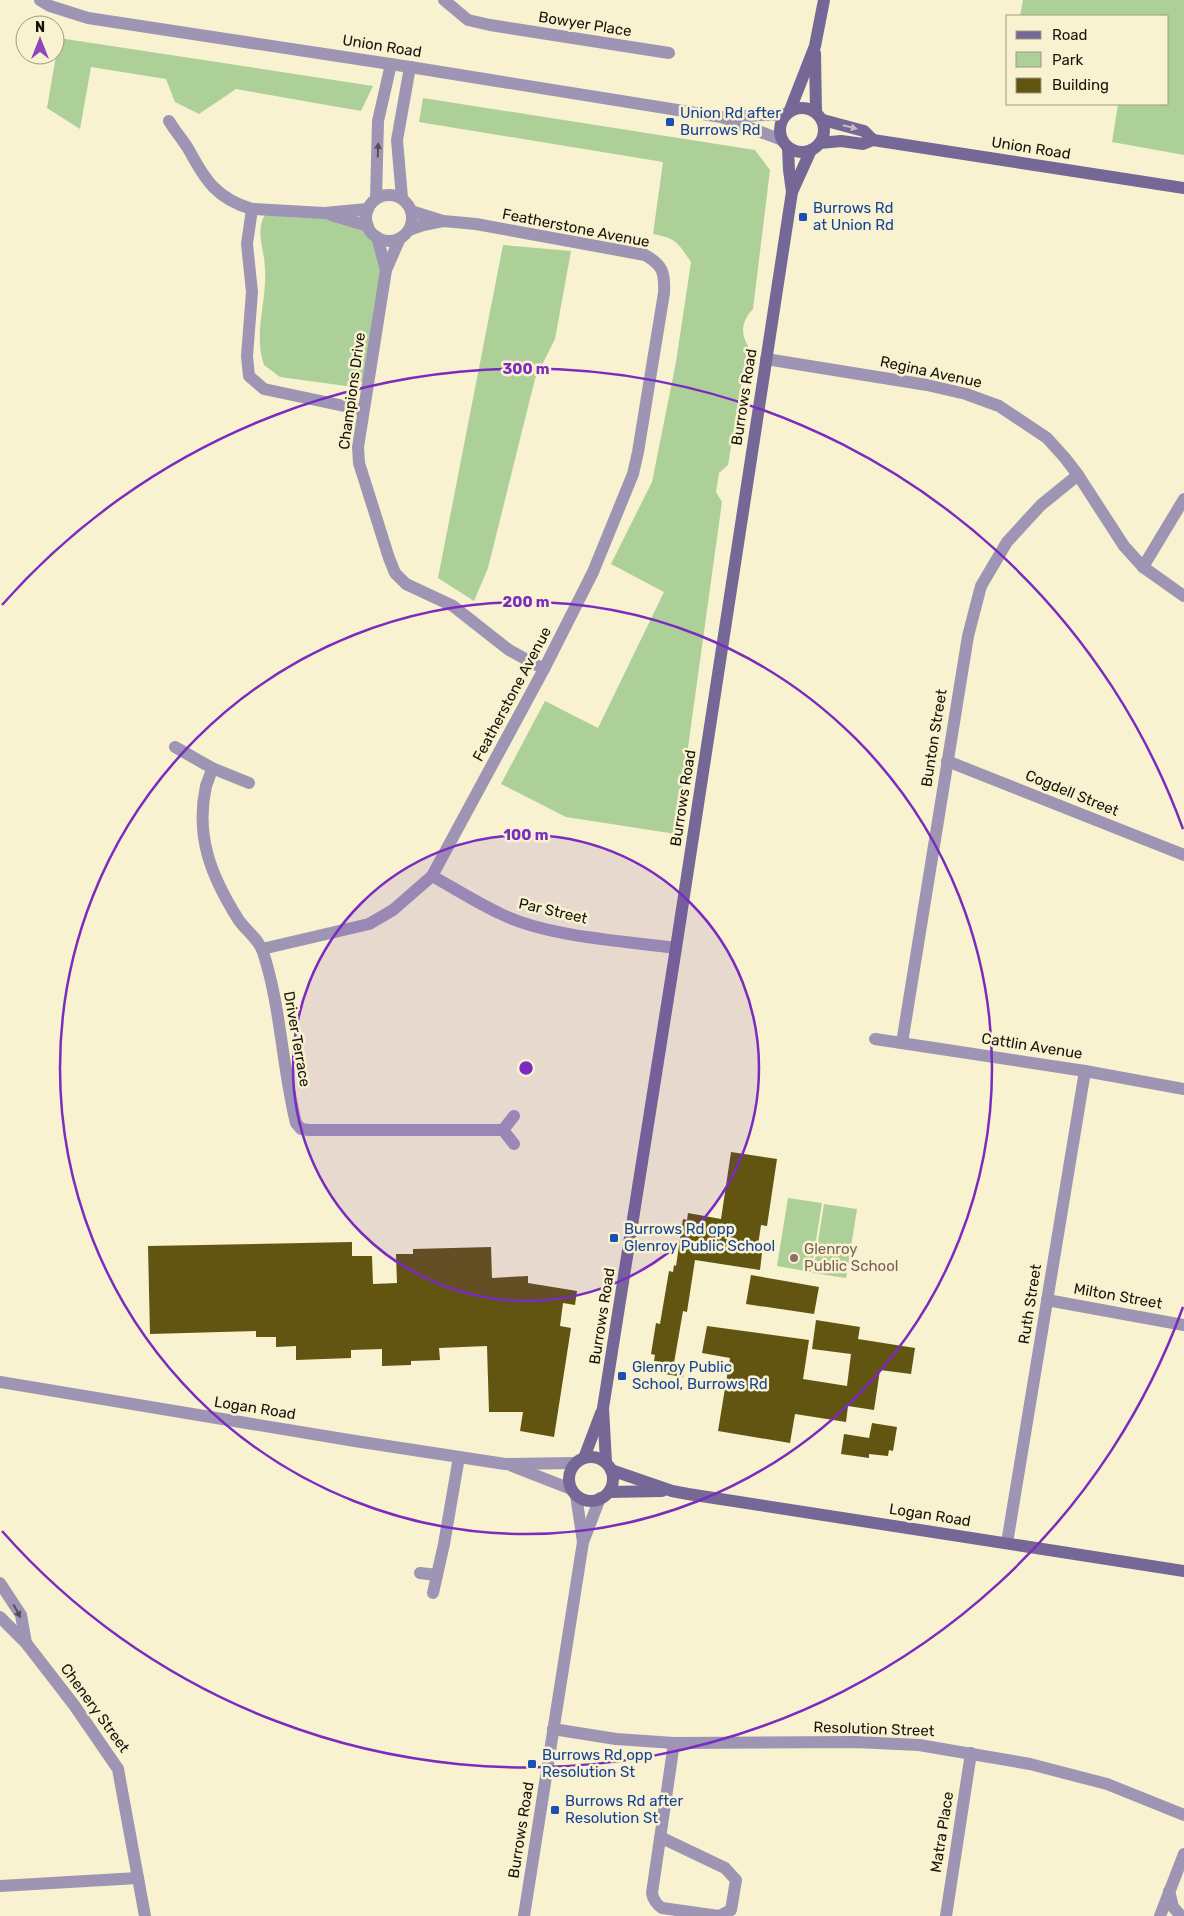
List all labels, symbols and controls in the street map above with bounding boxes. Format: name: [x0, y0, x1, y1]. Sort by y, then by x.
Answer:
street label: Bowyer Place: [537, 8, 633, 40]
north arrow: [15, 15, 65, 65]
legend: [1006, 15, 1169, 105]
text: N: [35, 19, 45, 36]
text: Road: [1052, 26, 1088, 44]
street label: Union Road: [341, 31, 423, 61]
text: Park: [1052, 51, 1083, 69]
text: Building: [1052, 76, 1109, 94]
place label: Union Rd after Burrows Rd: [680, 104, 781, 139]
marker: Union Rd after Burrows Rd: [664, 116, 676, 128]
one-way arrow: [842, 123, 857, 131]
street label: Union Road: [990, 133, 1072, 163]
one-way arrow: [374, 142, 382, 158]
place label: Burrows Rd at Union Rd: [813, 199, 894, 234]
street label: Featherstone Avenue: [501, 205, 651, 251]
marker: Burrows Rd at Union Rd: [797, 211, 809, 223]
street label: Champions Drive: [335, 331, 369, 451]
street label: Burrows Road: [727, 347, 761, 447]
street label: Regina Avenue: [878, 352, 984, 392]
text: 300 m: [502, 360, 550, 378]
text: 200 m: [502, 593, 550, 611]
street label: Featherstone Avenue: [469, 624, 555, 764]
street label: Bunton Street: [917, 688, 951, 788]
street label: Burrows Road: [666, 748, 700, 848]
street label: Cogdell Street: [1023, 766, 1121, 820]
text: 100 m: [504, 826, 548, 844]
street label: Par Street: [517, 894, 589, 928]
street label: Driver Terrace: [280, 990, 314, 1088]
street label: Cattlin Avenue: [980, 1029, 1084, 1063]
centre of rings: [517, 1059, 535, 1077]
place label: Burrows Rd opp Glenroy Public School: [624, 1220, 775, 1255]
marker: Burrows Rd opp Glenroy Public School: [608, 1232, 620, 1244]
place label: Glenroy Public School: [804, 1240, 898, 1275]
marker: Glenroy Public School: [788, 1252, 800, 1264]
street label: Ruth Street: [1015, 1263, 1045, 1345]
street label: Burrows Road: [585, 1266, 619, 1366]
street label: Milton Street: [1072, 1279, 1164, 1313]
place label: Glenroy Public School, Burrows Rd: [632, 1358, 768, 1393]
marker: Glenroy Public School, Burrows Rd: [616, 1370, 628, 1382]
street label: Logan Road: [213, 1393, 297, 1423]
street label: Logan Road: [888, 1500, 972, 1530]
one-way arrow: [13, 1604, 21, 1619]
street label: Chenery Street: [57, 1660, 133, 1756]
street label: Resolution Street: [813, 1718, 935, 1740]
place label: Burrows Rd opp Resolution St: [542, 1746, 653, 1781]
marker: Burrows Rd opp Resolution St: [526, 1758, 538, 1770]
street label: Burrows Road: [504, 1780, 538, 1880]
street label: Matra Place: [927, 1790, 957, 1874]
place label: Burrows Rd after Resolution St: [565, 1792, 683, 1827]
marker: Burrows Rd after Resolution St: [549, 1804, 561, 1816]

